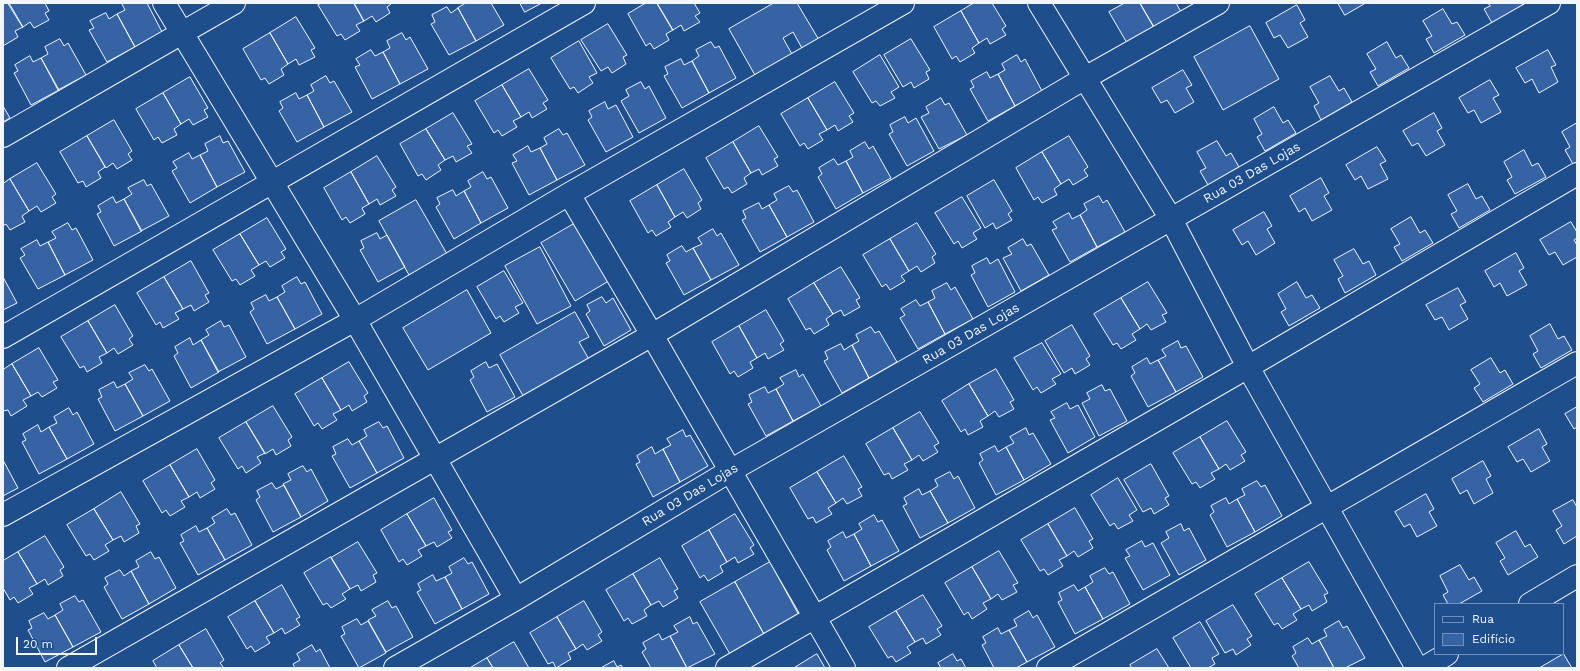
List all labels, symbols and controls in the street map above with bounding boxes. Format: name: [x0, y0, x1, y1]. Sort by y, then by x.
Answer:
street label: Rua 03 Das Lojas: [1201, 139, 1303, 207]
street label: Rua 03 Das Lojas: [920, 300, 1022, 368]
street label: Rua 03 Das Lojas: [639, 460, 741, 530]
legend: [1434, 603, 1564, 655]
text: Rua: [1472, 612, 1494, 626]
scale bar: [18, 629, 99, 655]
text: Edifício: [1472, 632, 1515, 646]
text: 20 m: [23, 637, 53, 651]

